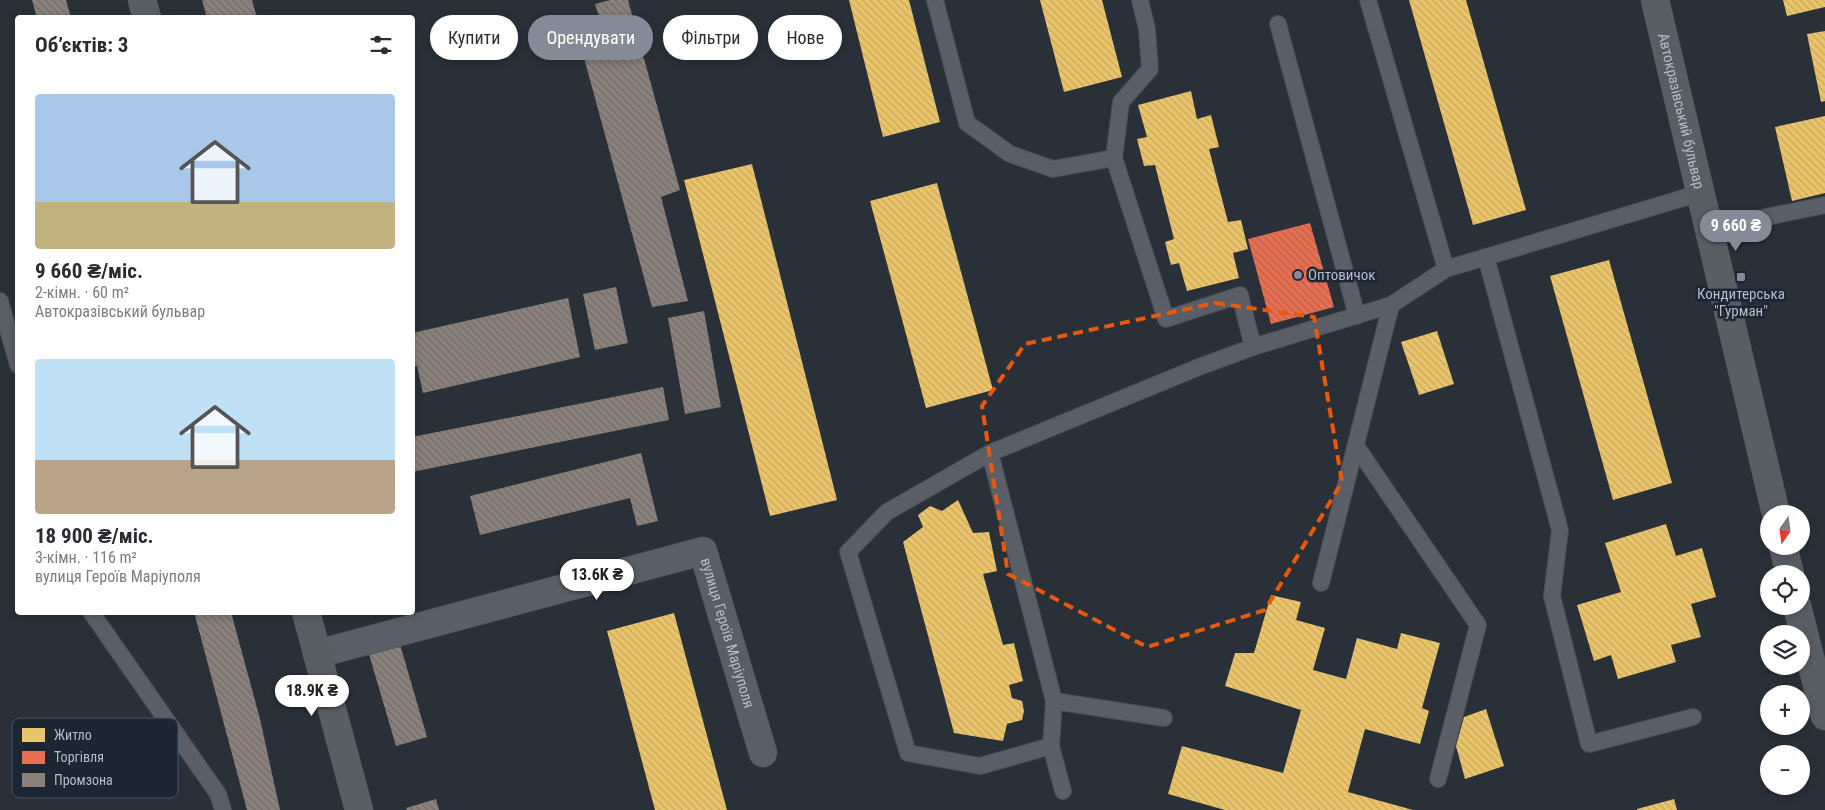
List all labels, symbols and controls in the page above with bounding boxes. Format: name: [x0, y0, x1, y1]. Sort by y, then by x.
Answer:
chip: Купити: [430, 15, 518, 60]
chip: Орендувати: [528, 15, 653, 60]
chip: Фільтри: [663, 15, 758, 60]
chip: Нове: [768, 15, 842, 60]
icon: filters: [367, 31, 395, 59]
street label: Автокразівський бульвар: [1654, 31, 1708, 191]
text: Об’єктів: 3: [35, 33, 128, 57]
icon: home: [170, 127, 260, 217]
pin: 9 660 ₴: [1690, 210, 1782, 252]
text: 9 660 ₴: [1711, 216, 1761, 235]
text: 9 660 ₴/міс.: [35, 259, 143, 283]
place label: Оптовичок: [1308, 266, 1375, 284]
marker: Оптовичок: [1292, 269, 1304, 281]
marker: Кондитерська "Гурман": [1735, 271, 1747, 283]
text: 2-кімн. · 60 m²: [35, 283, 129, 302]
place label: Кондитерська "Гурман": [1697, 285, 1785, 320]
text: Автокразівський бульвар: [35, 302, 205, 321]
icon: home: [170, 392, 260, 482]
north arrow: [1760, 505, 1810, 555]
map controls: [1760, 505, 1810, 795]
text: 18 900 ₴/міс.: [35, 524, 154, 548]
text: 3-кімн. · 116 m²: [35, 548, 137, 567]
street label: вулиця Героїв Маріуполя: [697, 556, 758, 710]
pin: 13.6K ₴: [551, 558, 643, 601]
text: 13.6K ₴: [571, 565, 623, 584]
button: locate: [1760, 565, 1810, 615]
text: вулиця Героїв Маріуполя: [35, 567, 201, 586]
button: layers: [1760, 625, 1810, 675]
pin: 18.9K ₴: [266, 674, 358, 717]
text: 18.9K ₴: [286, 681, 338, 700]
button: +: [1760, 685, 1810, 735]
legend: [12, 718, 178, 798]
text: Житло: [54, 727, 92, 743]
button: −: [1760, 745, 1810, 795]
text: Торгівля: [54, 749, 104, 765]
text: Промзона: [54, 772, 113, 788]

